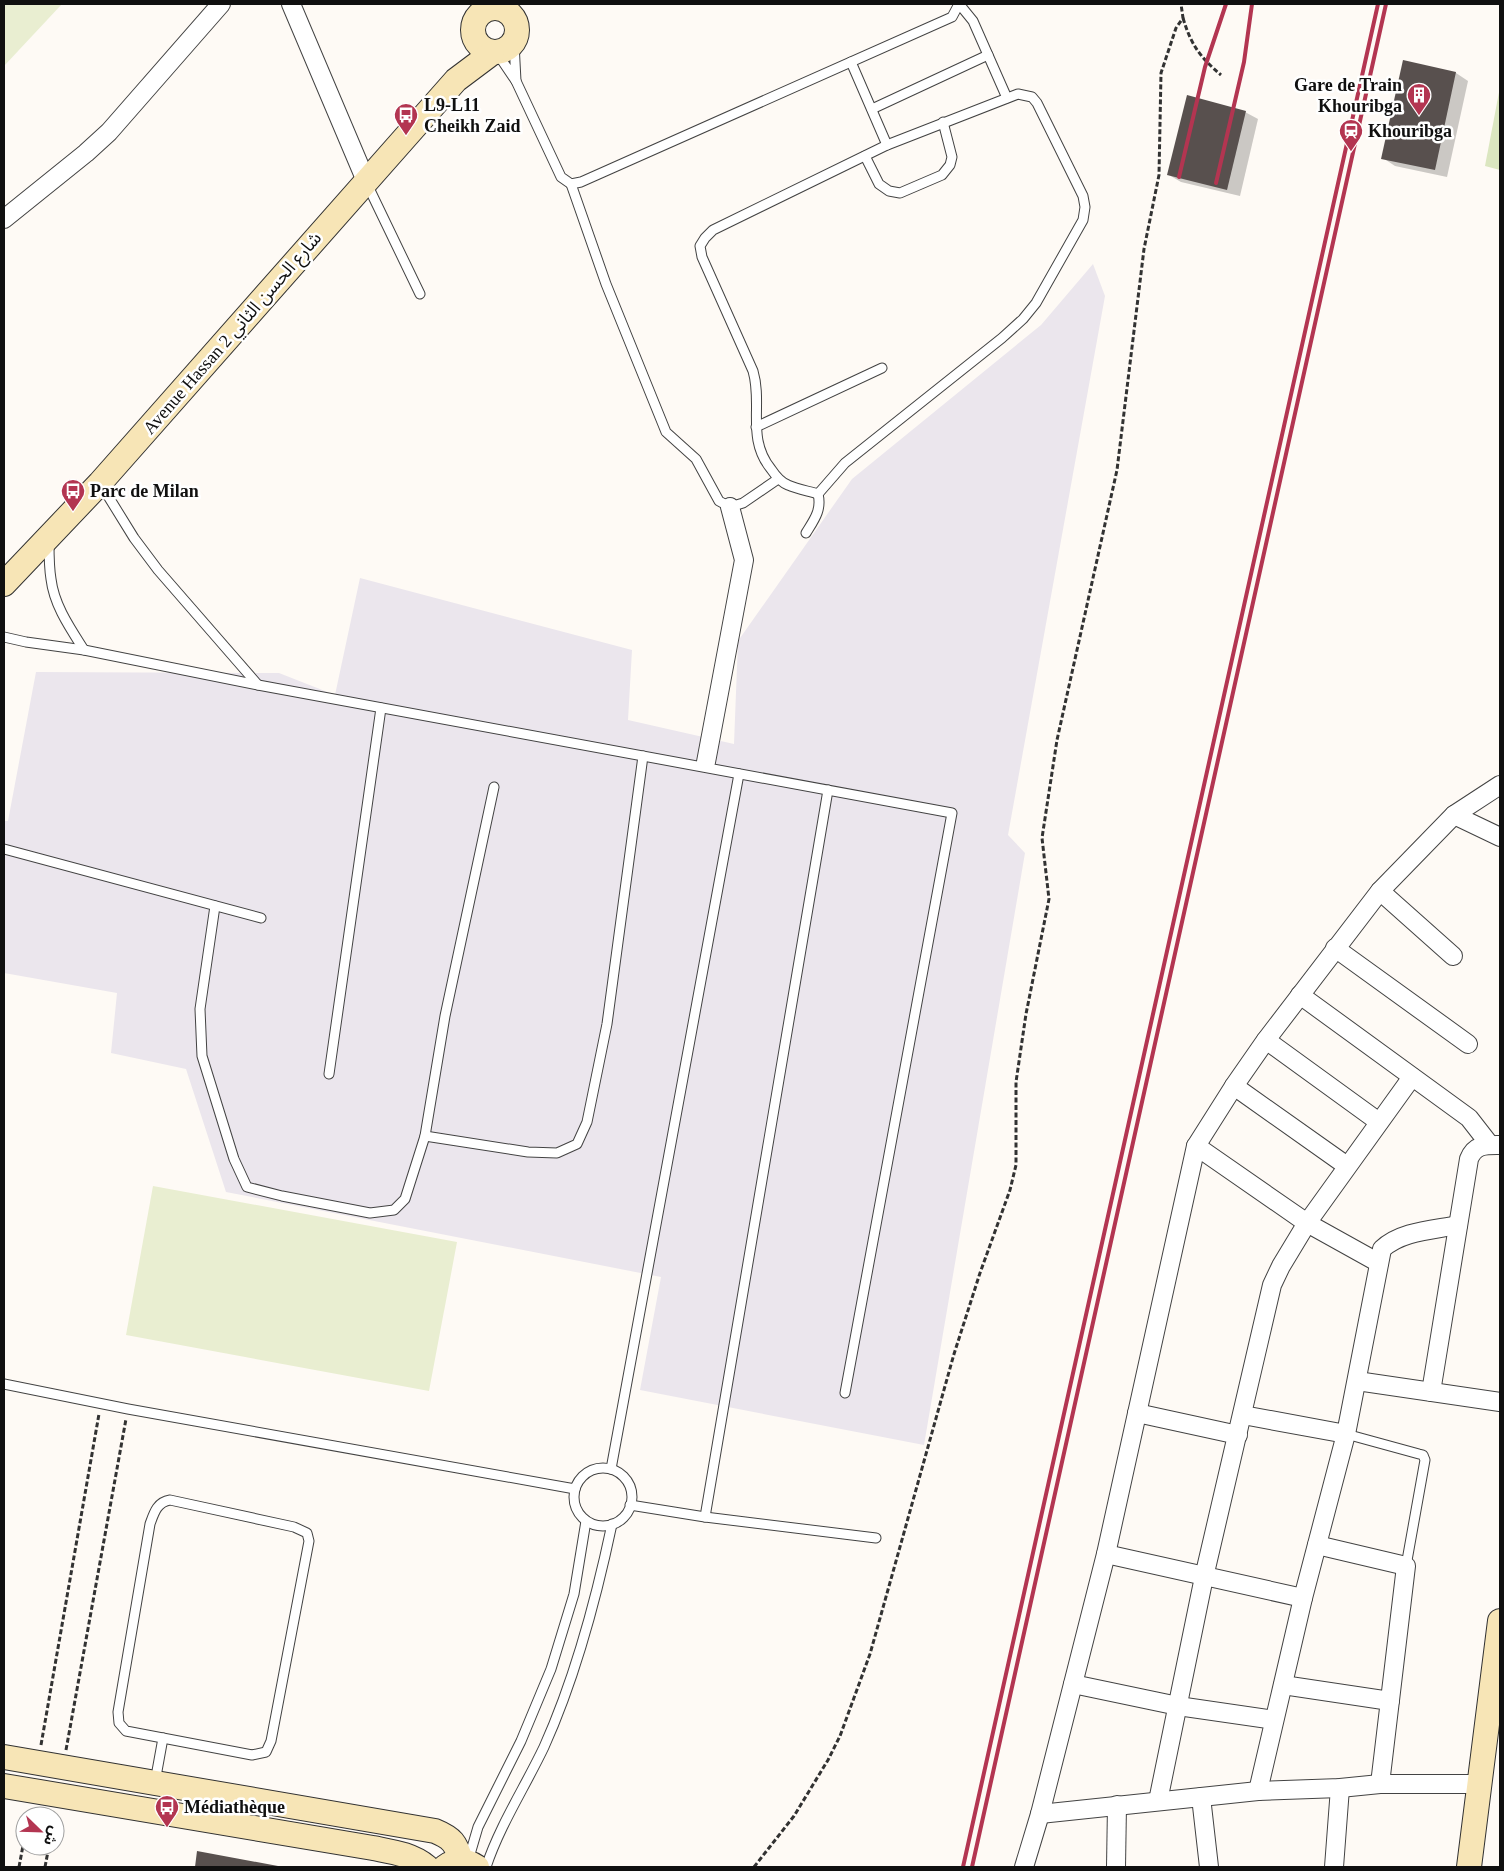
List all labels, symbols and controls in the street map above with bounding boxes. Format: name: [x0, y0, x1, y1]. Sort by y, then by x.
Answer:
place label: Gare de Train Khouribga: [1294, 75, 1402, 116]
building icon: Gare de Train Khouribga: [1406, 82, 1432, 116]
place label: L9-L11 Cheikh Zaid: [424, 95, 521, 136]
bus stop icon: L9-L11 Cheikh Zaid: [393, 102, 419, 136]
station icon: Khouribga: [1338, 118, 1364, 152]
place label: Khouribga: [1368, 121, 1452, 141]
street label: Avenue Hassan 2 شارع الحسن الثاني: [139, 228, 328, 441]
bus stop icon: Parc de Milan: [60, 478, 86, 512]
place label: Parc de Milan: [90, 481, 199, 501]
bus stop icon: Médiathèque: [154, 1794, 180, 1828]
place label: Médiathèque: [184, 1797, 285, 1817]
north arrow: [15, 1806, 65, 1856]
text: ش: [41, 1824, 62, 1848]

